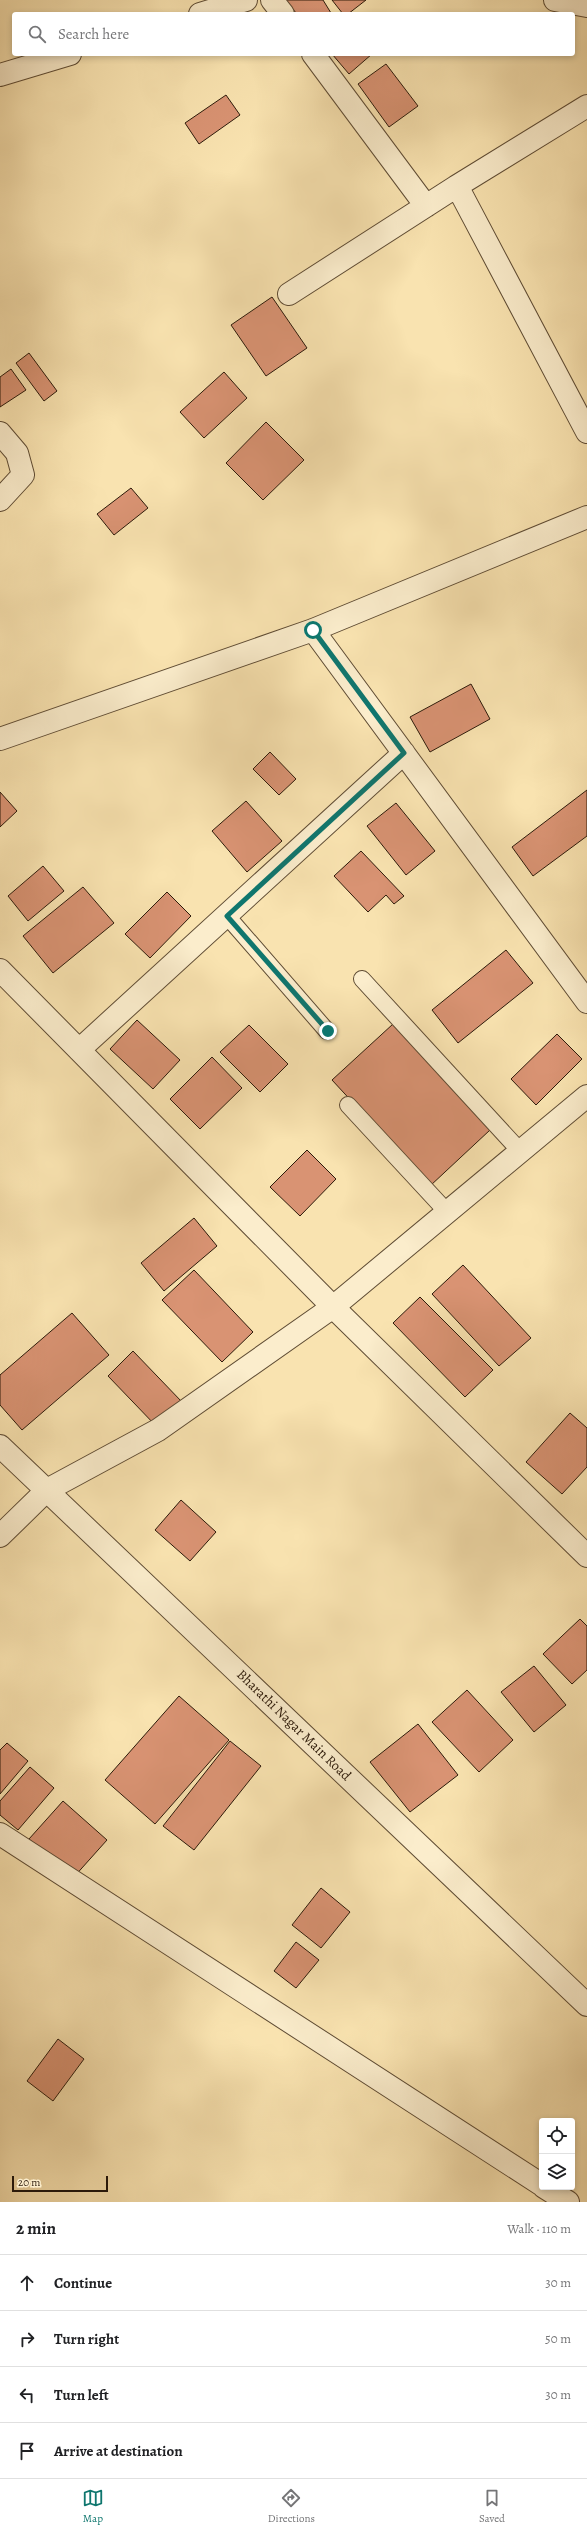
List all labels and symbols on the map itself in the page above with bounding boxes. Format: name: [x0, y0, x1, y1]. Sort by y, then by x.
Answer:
route start: [304, 621, 322, 639]
route end: [319, 1022, 337, 1040]
street label: Bharathi Nagar Main Road: [233, 1665, 356, 1785]
scale bar: [12, 2174, 108, 2193]

